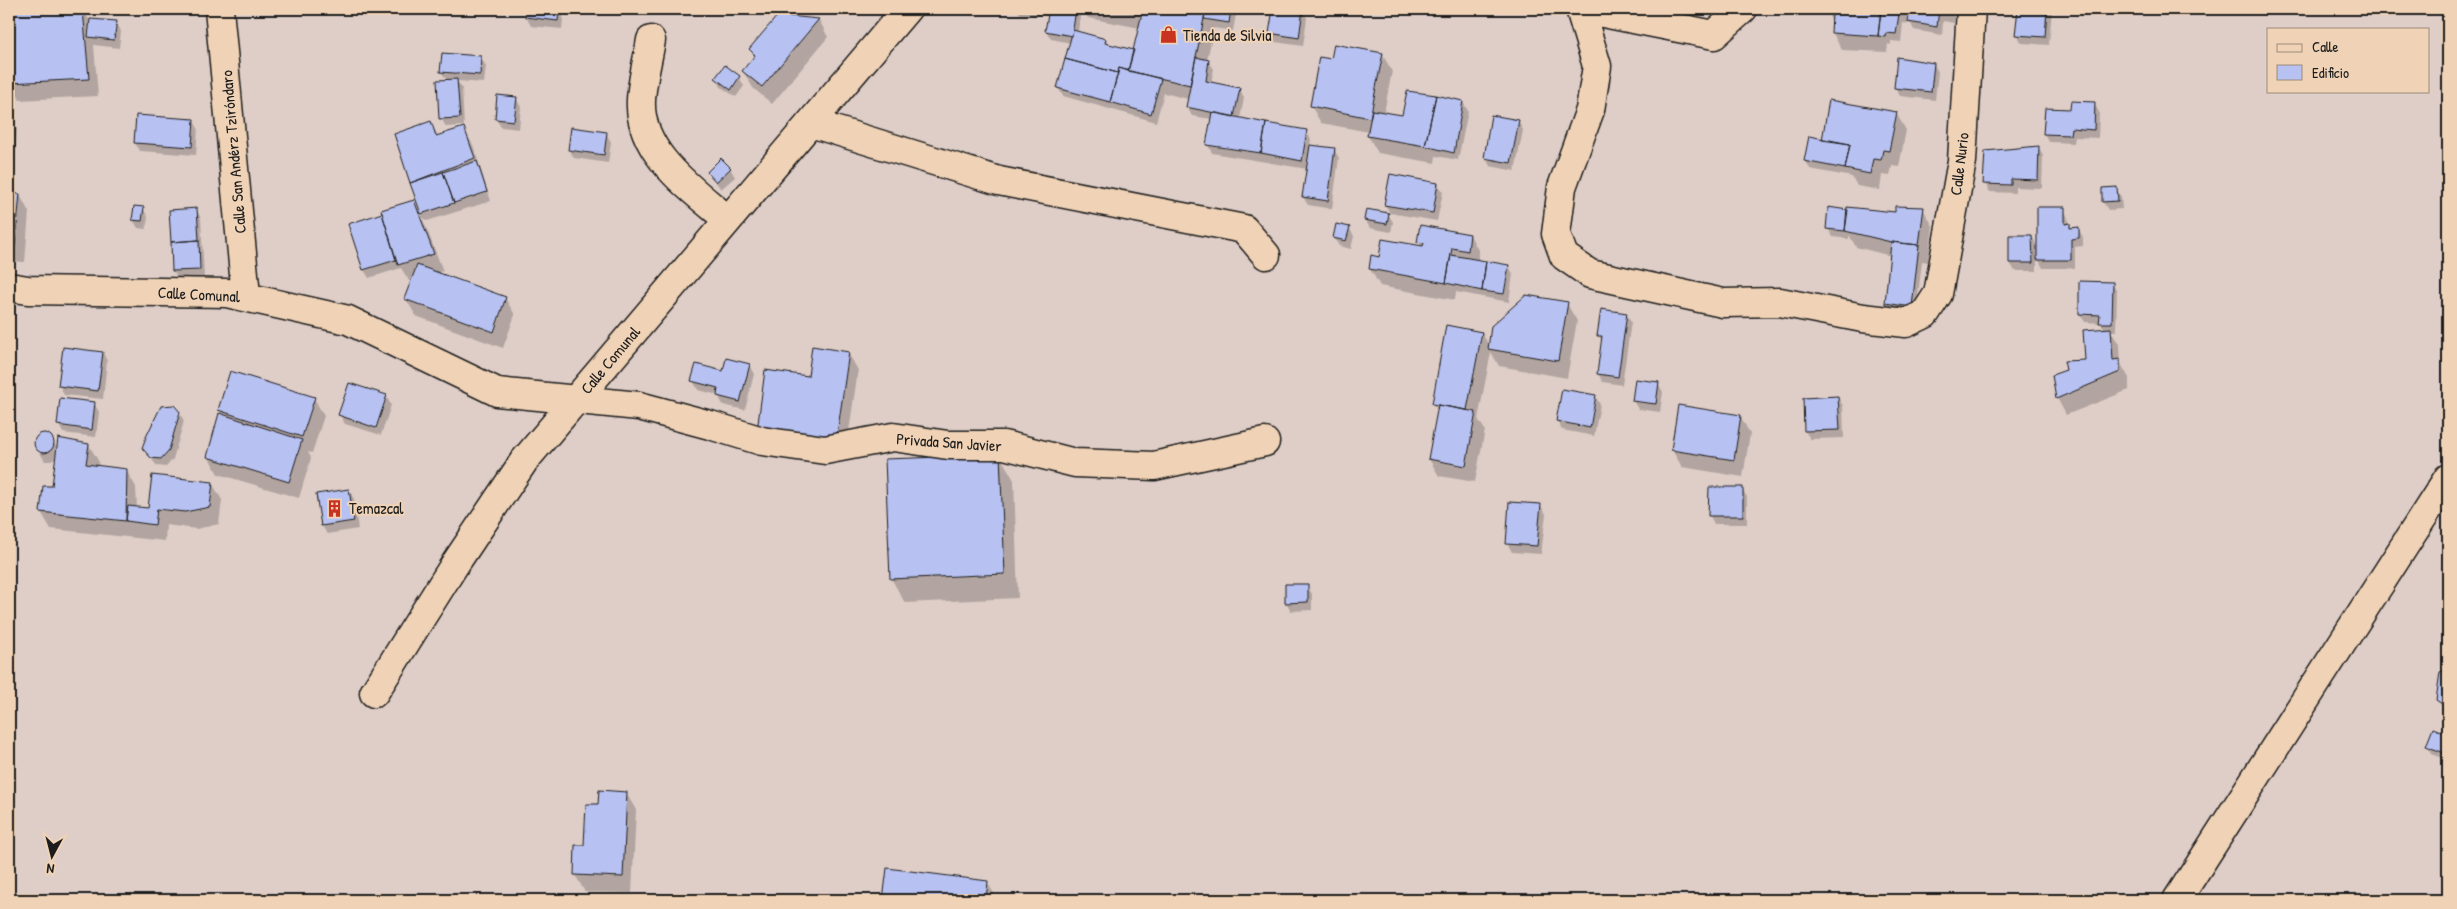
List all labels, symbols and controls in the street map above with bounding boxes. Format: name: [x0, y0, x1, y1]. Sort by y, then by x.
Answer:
place label: Tienda de Silvia: [1183, 24, 1272, 46]
shop icon: Tienda de Silvia: [1159, 25, 1179, 45]
legend: [2267, 28, 2430, 92]
text: Calle: [2312, 36, 2339, 57]
text: Edificio: [2312, 62, 2349, 83]
street label: Calle San Andérz Tziróndaro: [215, 69, 251, 235]
street label: Calle Nurio: [1944, 131, 1974, 197]
street label: Calle Comunal: [157, 281, 241, 307]
street label: Calle Comunal: [575, 321, 645, 399]
street label: Privada San Javier: [896, 427, 1002, 457]
place label: Temazcal: [349, 497, 404, 519]
building icon: Temazcal: [325, 498, 345, 518]
north arrow: [28, 832, 78, 882]
text: N: [45, 859, 55, 879]

